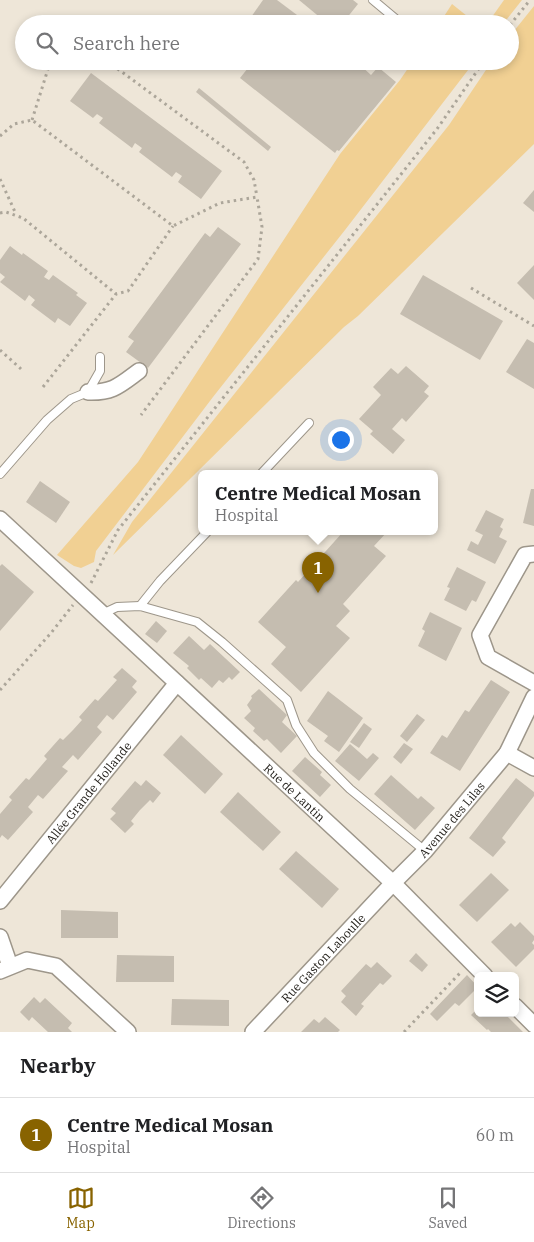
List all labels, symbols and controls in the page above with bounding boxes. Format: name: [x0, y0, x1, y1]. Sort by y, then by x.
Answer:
search box: [15, 15, 519, 70]
icon: search: [33, 29, 61, 57]
text: Search here: [73, 31, 180, 55]
your location: [328, 427, 354, 453]
popup: [198, 470, 438, 535]
text: Centre Medical Mosan: [215, 481, 421, 505]
text: Hospital: [215, 505, 278, 525]
pin: 1: [302, 552, 334, 593]
street label: Allée Grande Hollande: [42, 738, 134, 846]
street label: Rue de Lantin: [261, 760, 329, 824]
street label: Avenue des Lilas: [416, 778, 488, 860]
street label: Rue Gaston Laboulle: [278, 910, 368, 1005]
map controls: [474, 972, 519, 1017]
button: layers: [474, 972, 519, 1017]
text: Nearby: [20, 1051, 96, 1079]
text: Centre Medical Mosan: [67, 1113, 273, 1137]
text: 1: [31, 1125, 41, 1145]
text: 60 m: [476, 1125, 514, 1145]
text: Hospital: [67, 1137, 130, 1157]
tab: Map: [66, 1184, 95, 1232]
tab: Directions: [227, 1184, 296, 1232]
tab: Saved: [428, 1184, 468, 1232]

